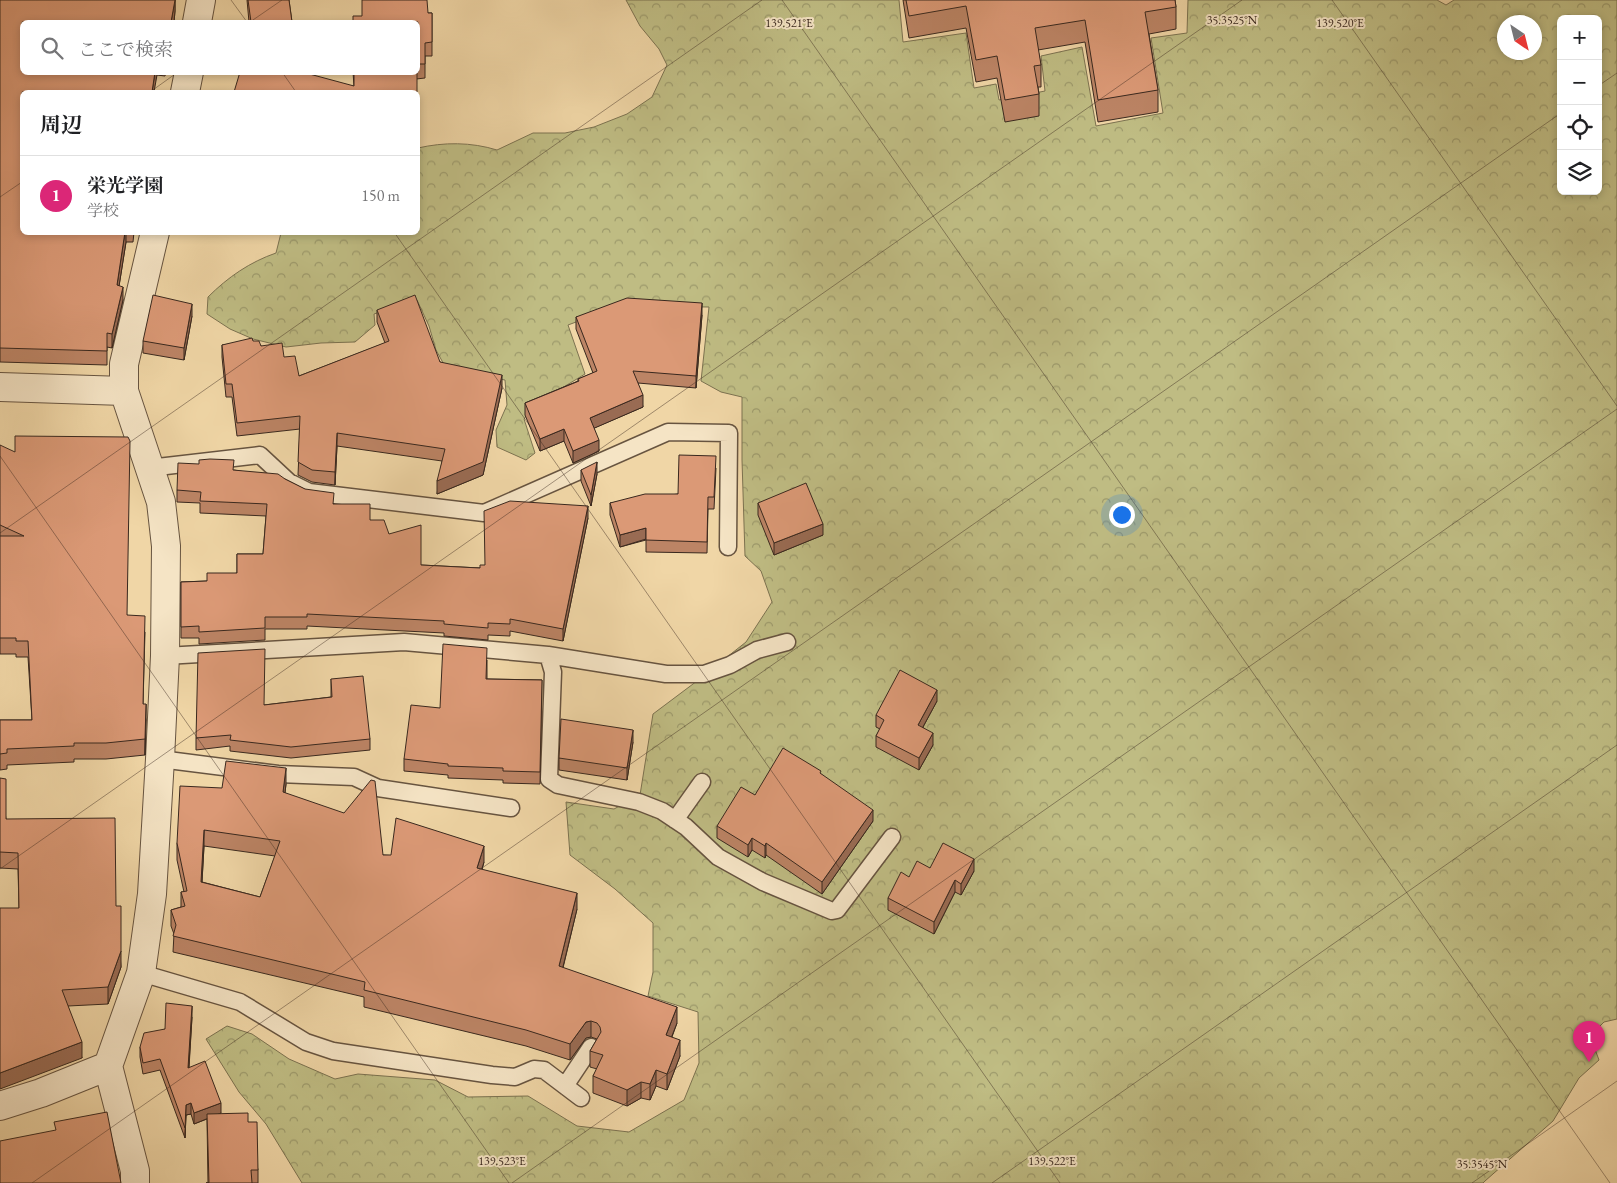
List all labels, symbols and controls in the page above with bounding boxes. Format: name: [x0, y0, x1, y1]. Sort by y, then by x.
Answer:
text: 35.3525°N: [1207, 12, 1258, 28]
text: 139.521°E: [765, 15, 813, 31]
text: 139.520°E: [1316, 15, 1364, 31]
north arrow: [1497, 15, 1542, 60]
map controls: [1557, 15, 1602, 195]
button: +: [1557, 15, 1602, 60]
search box: [20, 20, 420, 75]
icon: search: [38, 34, 66, 62]
text: ここで検索: [78, 37, 173, 62]
button: −: [1557, 60, 1602, 105]
button: locate: [1557, 105, 1602, 150]
text: 周辺: [40, 111, 82, 138]
button: layers: [1557, 150, 1602, 195]
text: 栄光学園: [87, 173, 163, 198]
text: 1: [52, 185, 60, 206]
text: 150 m: [361, 185, 400, 206]
text: 学校: [87, 200, 119, 221]
your location: [1109, 502, 1135, 528]
pin: 1: [1573, 1021, 1605, 1062]
text: 139.523°E: [478, 1153, 526, 1169]
text: 139.522°E: [1028, 1153, 1076, 1169]
text: 35.3545°N: [1457, 1156, 1508, 1172]

